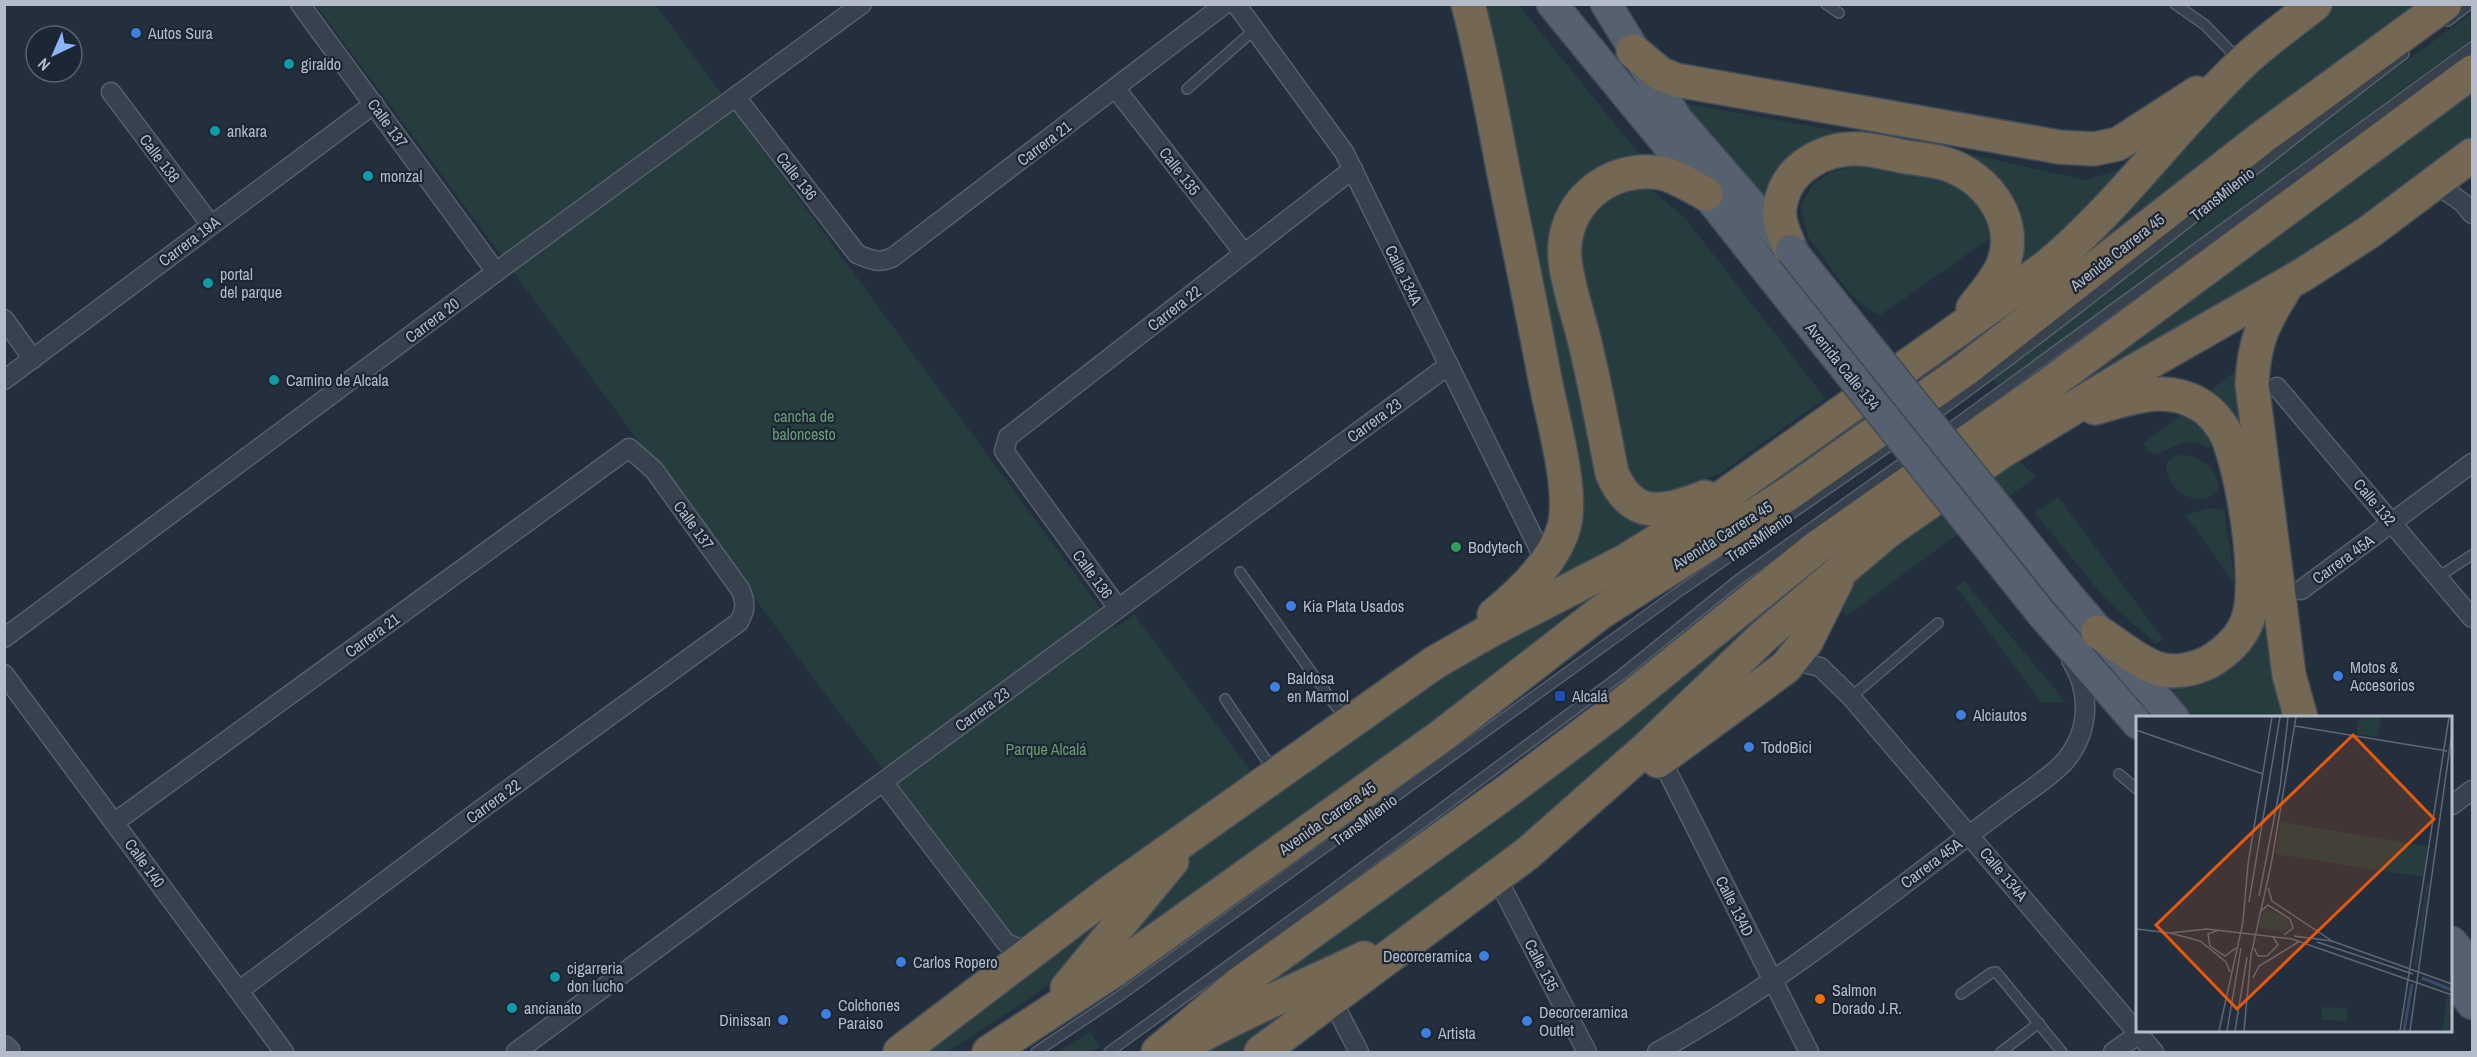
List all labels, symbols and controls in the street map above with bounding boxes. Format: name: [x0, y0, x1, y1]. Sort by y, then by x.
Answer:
place label: Autos Sura: [147, 22, 214, 44]
north arrow: [24, 24, 84, 84]
marker: Autos Sura: [129, 26, 143, 40]
place label: giraldo: [301, 53, 341, 75]
text: N: [33, 54, 55, 76]
marker: giraldo: [282, 57, 296, 71]
street label: Calle 137: [363, 94, 413, 152]
street label: Carrera 21: [1012, 115, 1076, 171]
place label: ankara: [227, 120, 268, 142]
marker: ankara: [208, 124, 222, 138]
street label: Calle 138: [135, 129, 185, 187]
street label: Calle 135: [1154, 142, 1206, 200]
street label: Calle 136: [771, 147, 823, 205]
street label: TransMilenio: [2185, 162, 2259, 226]
place label: monzal: [380, 165, 422, 187]
marker: monzal: [361, 169, 375, 183]
street label: Avenida Carrera 45: [2064, 208, 2169, 296]
street label: Carrera 19A: [154, 211, 224, 271]
street label: Calle 134A: [1380, 241, 1428, 309]
place label: portal del parque: [220, 263, 282, 303]
marker: portal del parque: [201, 276, 215, 290]
street label: Carrera 22: [1143, 280, 1205, 336]
street label: Carrera 20: [400, 292, 464, 348]
street label: Avenida Calle 134: [1800, 317, 1885, 414]
place label: Camino de Alcala: [286, 369, 390, 391]
marker: Camino de Alcala: [267, 373, 281, 387]
street label: Carrera 23: [1342, 393, 1406, 447]
park label: cancha de baloncesto: [772, 405, 836, 445]
street label: Calle 132: [2349, 474, 2401, 530]
street label: Avenida Carrera 45: [1667, 495, 1776, 575]
street label: Calle 137: [669, 496, 719, 554]
street label: TransMilenio: [1721, 507, 1797, 567]
street label: Carrera 45A: [2308, 529, 2379, 589]
place label: Bodytech: [1468, 536, 1523, 558]
marker: Bodytech: [1449, 540, 1463, 554]
street label: Calle 136: [1068, 545, 1118, 603]
place label: Kia Plata Usados: [1303, 595, 1404, 617]
marker: Kia Plata Usados: [1284, 599, 1298, 613]
street label: Carrera 21: [340, 607, 404, 662]
place label: Motos & Accesorios: [2349, 656, 2415, 696]
place label: Baldosa en Marmol: [1287, 667, 1349, 707]
marker: Motos & Accesorios: [2331, 669, 2345, 683]
marker: Baldosa en Marmol: [1268, 680, 1282, 694]
street label: Carrera 23: [950, 682, 1014, 736]
place label: Alcalá: [1571, 685, 1608, 707]
marker: Alcalá: [1553, 689, 1567, 703]
place label: Alciautos: [1972, 704, 2027, 726]
marker: Alciautos: [1954, 708, 1968, 722]
inset map: [2136, 716, 2453, 1033]
place label: TodoBici: [1761, 736, 1812, 758]
park label: Parque Alcalá: [1006, 738, 1087, 760]
marker: TodoBici: [1742, 740, 1756, 754]
street label: Carrera 22: [461, 774, 525, 828]
street label: Avenida Carrera 45: [1273, 776, 1380, 860]
street label: TransMilenio: [1327, 789, 1401, 851]
street label: Carrera 45A: [1896, 833, 1966, 893]
street label: Calle 140: [120, 834, 170, 892]
street label: Calle 134A: [1975, 842, 2033, 906]
street label: Calle 134D: [1710, 872, 1760, 940]
street label: Calle 135: [1520, 935, 1564, 995]
place label: Decorceramica: [1383, 945, 1473, 967]
marker: Decorceramica: [1477, 949, 1491, 963]
place label: Carlos Ropero: [913, 951, 998, 973]
marker: Carlos Ropero: [894, 955, 908, 969]
place label: cigarreria don lucho: [567, 957, 624, 997]
marker: cigarreria don lucho: [548, 970, 562, 984]
place label: Salmon Dorado J.R.: [1832, 979, 1902, 1019]
marker: Salmon Dorado J.R.: [1813, 992, 1827, 1006]
place label: Colchones Paraiso: [838, 994, 900, 1034]
place label: ancianato: [524, 997, 582, 1019]
marker: ancianato: [505, 1001, 519, 1015]
place label: Decorceramica Outlet: [1539, 1001, 1629, 1041]
marker: Colchones Paraiso: [819, 1007, 833, 1021]
place label: Dinissan: [719, 1009, 771, 1031]
marker: Dinissan: [776, 1013, 790, 1027]
marker: Decorceramica Outlet: [1520, 1014, 1534, 1028]
place label: Artista: [1437, 1022, 1477, 1044]
marker: Artista: [1419, 1026, 1433, 1040]

